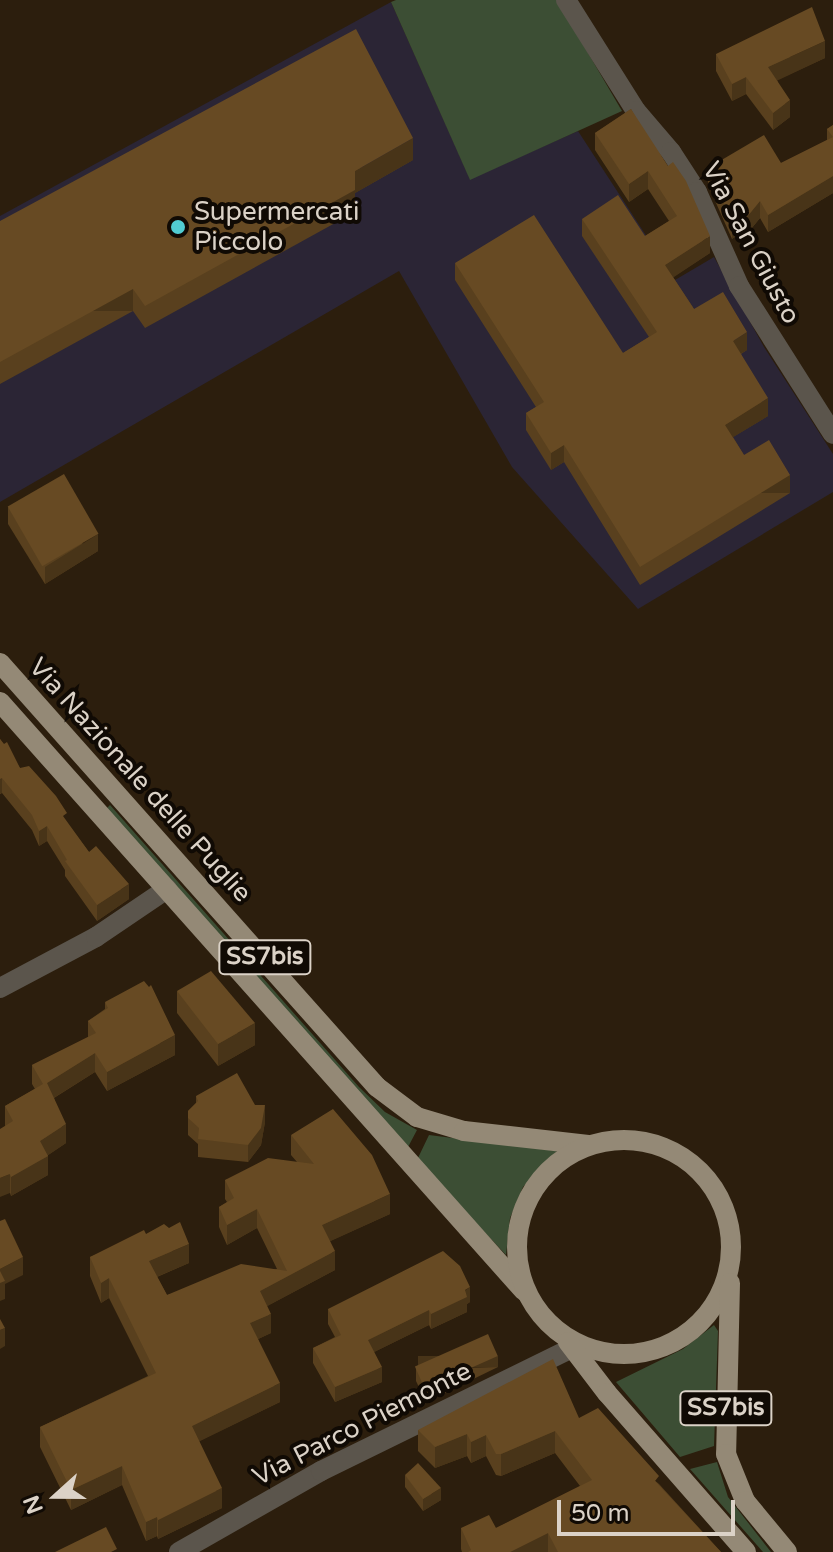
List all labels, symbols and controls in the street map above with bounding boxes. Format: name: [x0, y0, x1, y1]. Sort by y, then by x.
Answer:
street label: Via San Giusto: [695, 157, 807, 329]
place label: Supermercati Piccolo: [194, 196, 359, 258]
marker: Supermercati Piccolo: [169, 218, 187, 236]
street label: Via Nazionale delle Puglie: [22, 652, 258, 908]
road number: SS7bis: [217, 937, 313, 977]
street label: Via Parco Piemonte: [248, 1355, 476, 1493]
road number: SS7bis: [678, 1388, 774, 1428]
north arrow: [16, 1456, 96, 1536]
scale bar: [561, 1484, 739, 1534]
text: N: [18, 1492, 49, 1518]
text: 50 m: [571, 1499, 629, 1528]

